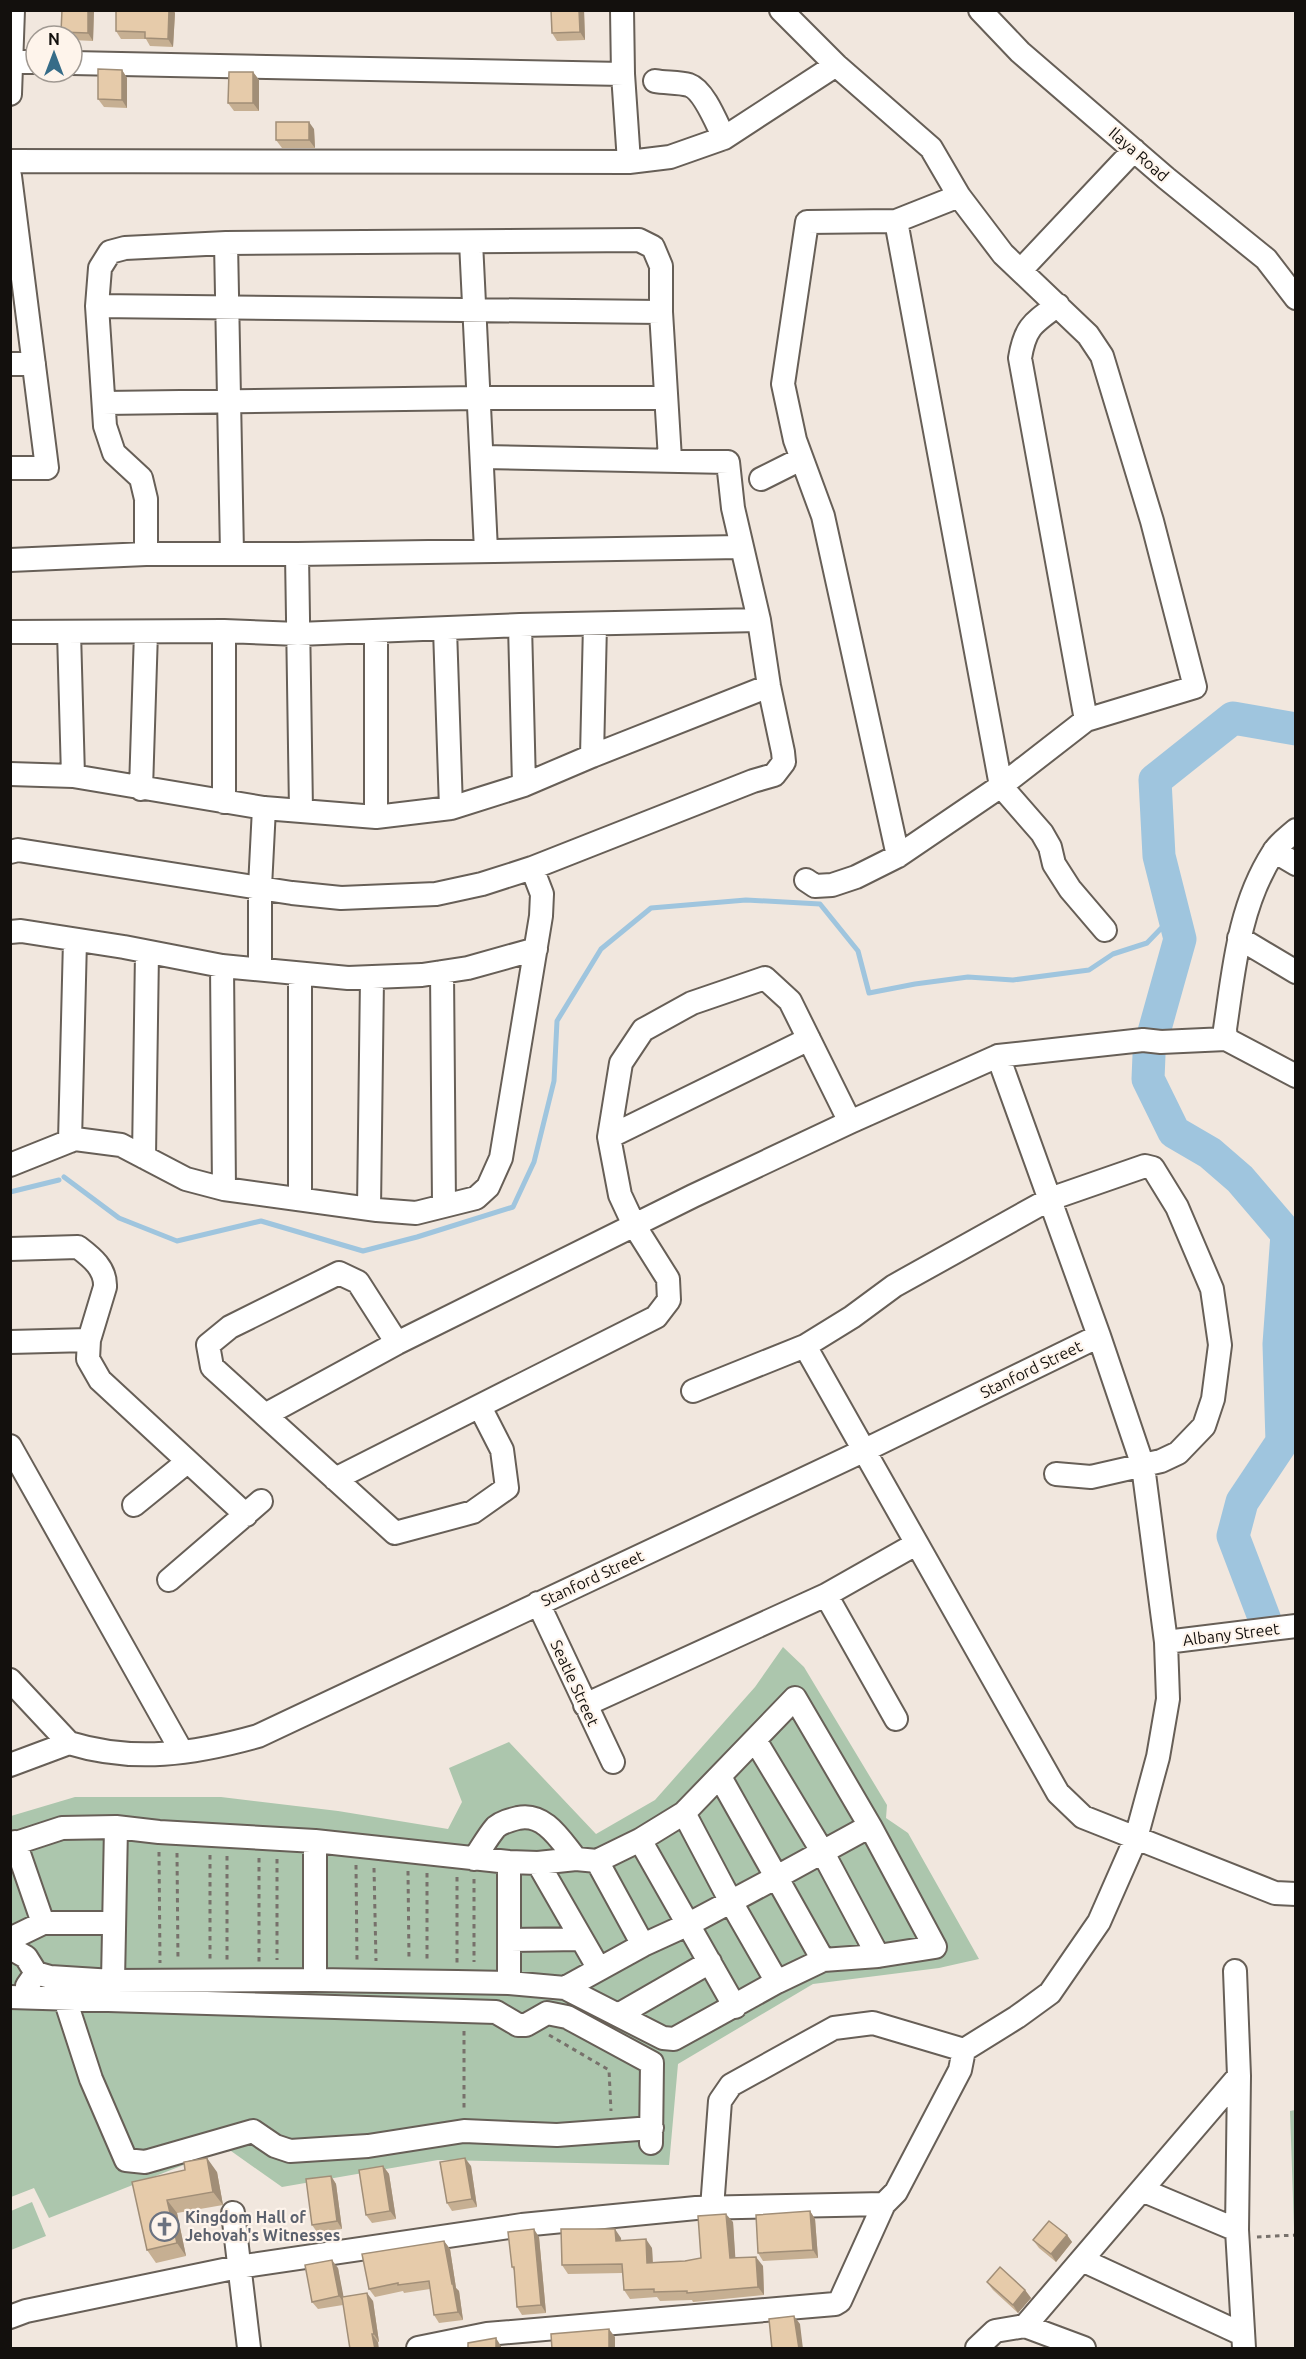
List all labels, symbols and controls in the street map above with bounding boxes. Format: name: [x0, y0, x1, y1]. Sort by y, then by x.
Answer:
north arrow: [24, 24, 84, 84]
text: N: [48, 30, 60, 48]
street label: Ilaya Road: [1106, 123, 1172, 185]
street label: Stanford Street: [977, 1336, 1086, 1401]
street label: Stanford Street: [538, 1546, 647, 1610]
street label: Albany Street: [1182, 1619, 1281, 1649]
street label: Seatle Street: [547, 1637, 603, 1730]
place label: Kingdom Hall of Jehovah's Witnesses: [185, 2208, 340, 2244]
church icon: Kingdom Hall of Jehovah's Witnesses: [148, 2210, 180, 2242]

